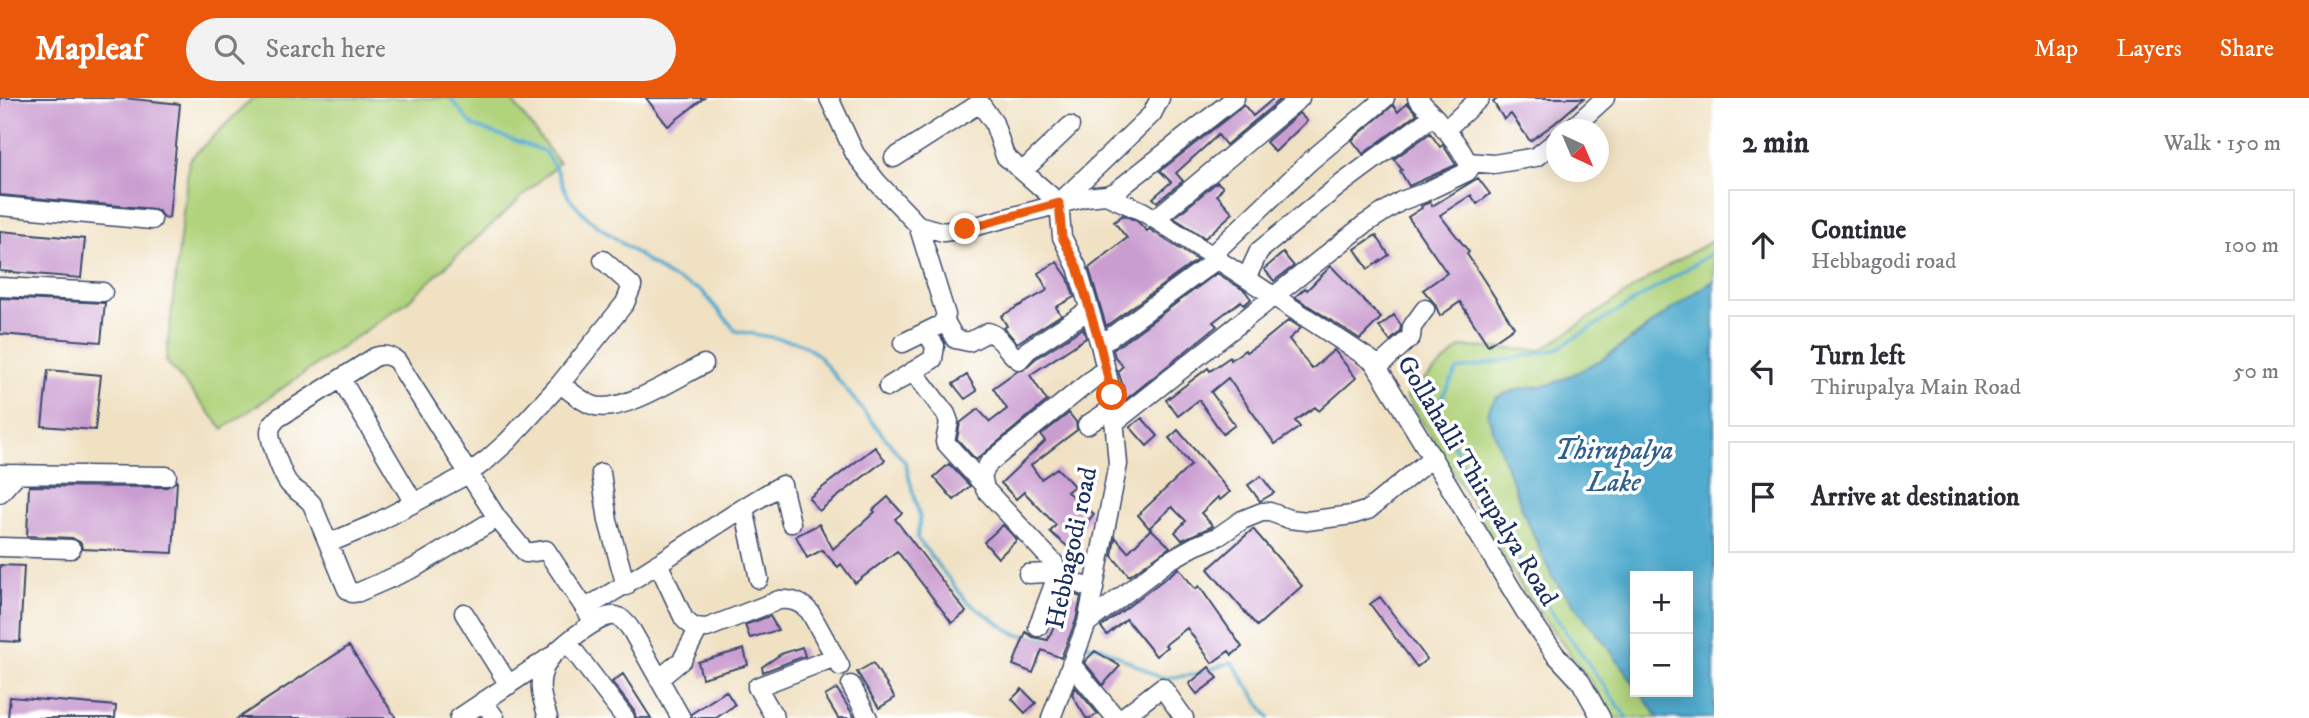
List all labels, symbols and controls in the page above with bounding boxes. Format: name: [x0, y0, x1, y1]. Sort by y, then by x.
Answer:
search box: [186, 18, 676, 81]
text: Mapleaf: [35, 29, 144, 70]
icon: search: [210, 30, 248, 68]
text: Search here: [266, 33, 386, 66]
text: Map: [2034, 34, 2078, 64]
text: Layers: [2116, 34, 2182, 64]
text: Share: [2220, 34, 2274, 64]
north arrow: [1546, 119, 1609, 182]
text: 2 min: [1742, 125, 1809, 162]
text: Walk · 150 m: [2164, 129, 2281, 158]
route end: [949, 213, 980, 244]
text: Continue: [1811, 214, 1906, 247]
icon: ahead: [1744, 226, 1782, 264]
text: 100 m: [2224, 231, 2279, 260]
text: Hebbagodi road: [1811, 247, 1957, 276]
text: Turn left: [1811, 340, 1905, 373]
street label: Gollahalli Thirupalya Road: [1389, 350, 1565, 612]
icon: left: [1744, 352, 1782, 390]
text: 50 m: [2233, 357, 2279, 386]
text: Thirupalya Main Road: [1811, 373, 2021, 402]
route start: [1096, 379, 1127, 410]
water label: Thirupalya Lake: [1555, 433, 1673, 500]
street label: Hebbagodi road: [1039, 464, 1105, 632]
icon: arrive: [1744, 478, 1782, 516]
text: Arrive at destination: [1811, 481, 2020, 514]
map controls: [1630, 571, 1693, 697]
button: +: [1630, 571, 1693, 634]
button: −: [1630, 634, 1693, 697]

